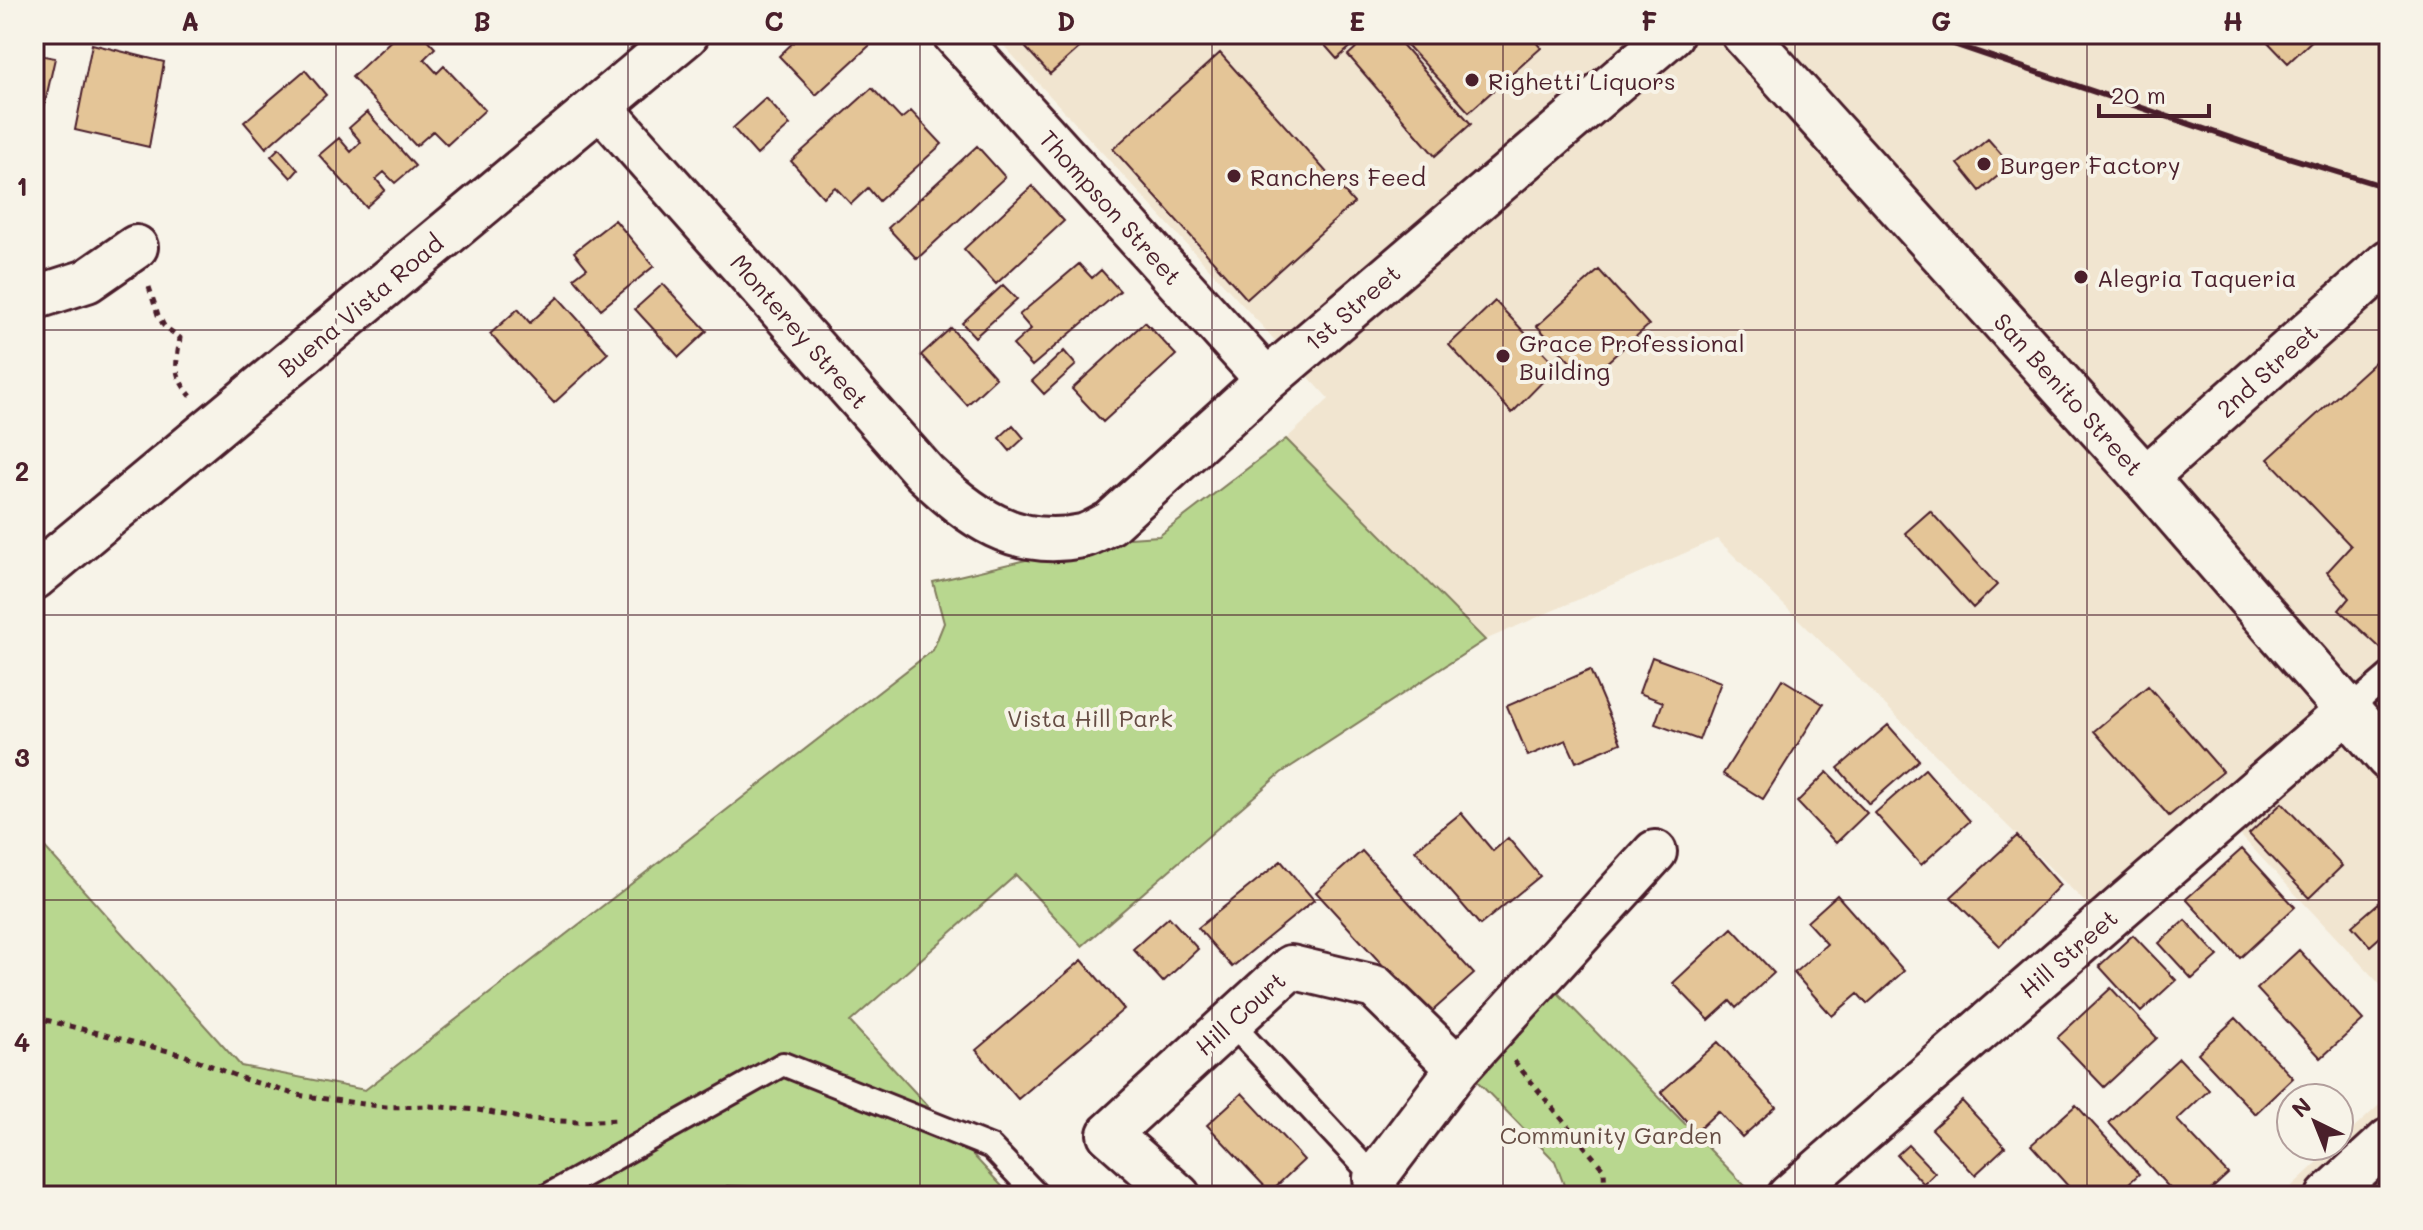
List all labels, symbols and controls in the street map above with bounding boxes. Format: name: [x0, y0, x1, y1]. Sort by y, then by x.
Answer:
text: A: [181, 4, 199, 38]
text: B: [473, 4, 491, 38]
text: C: [764, 4, 784, 38]
text: D: [1057, 4, 1075, 38]
text: E: [1349, 4, 1365, 38]
text: F: [1641, 4, 1657, 38]
text: G: [1931, 4, 1951, 38]
text: H: [2223, 4, 2243, 38]
place label: Righetti Liquors: [1488, 65, 1676, 96]
scale bar: [2099, 68, 2209, 118]
marker: Righetti Liquors: [1463, 71, 1481, 89]
text: 20 m: [2111, 79, 2166, 110]
street label: Thompson Street: [1033, 123, 1189, 291]
place label: Burger Factory: [2000, 149, 2180, 180]
marker: Burger Factory: [1975, 155, 1993, 173]
place label: Ranchers Feed: [1250, 161, 1426, 192]
marker: Ranchers Feed: [1225, 167, 1243, 185]
text: 1: [16, 169, 28, 203]
street label: Buena Vista Road: [271, 227, 449, 383]
street label: Monterey Street: [724, 247, 876, 415]
street label: 1st Street: [1298, 257, 1406, 357]
place label: Alegria Taqueria: [2097, 262, 2296, 293]
marker: Alegria Taqueria: [2072, 268, 2090, 286]
street label: San Benito Street: [1988, 306, 2150, 482]
street label: 2nd Street: [2210, 316, 2324, 424]
place label: Grace Professional Building: [1519, 327, 1745, 386]
marker: Grace Professional Building: [1494, 347, 1512, 365]
text: 2: [15, 454, 29, 488]
park label: Vista Hill Park: [1007, 702, 1173, 733]
text: 3: [14, 740, 30, 774]
street label: Hill Street: [2012, 902, 2124, 1004]
street label: Hill Court: [1188, 964, 1292, 1062]
text: 4: [14, 1025, 30, 1059]
north arrow: [2275, 1082, 2355, 1162]
text: N: [2285, 1091, 2317, 1123]
park label: Community Garden: [1500, 1119, 1722, 1150]

